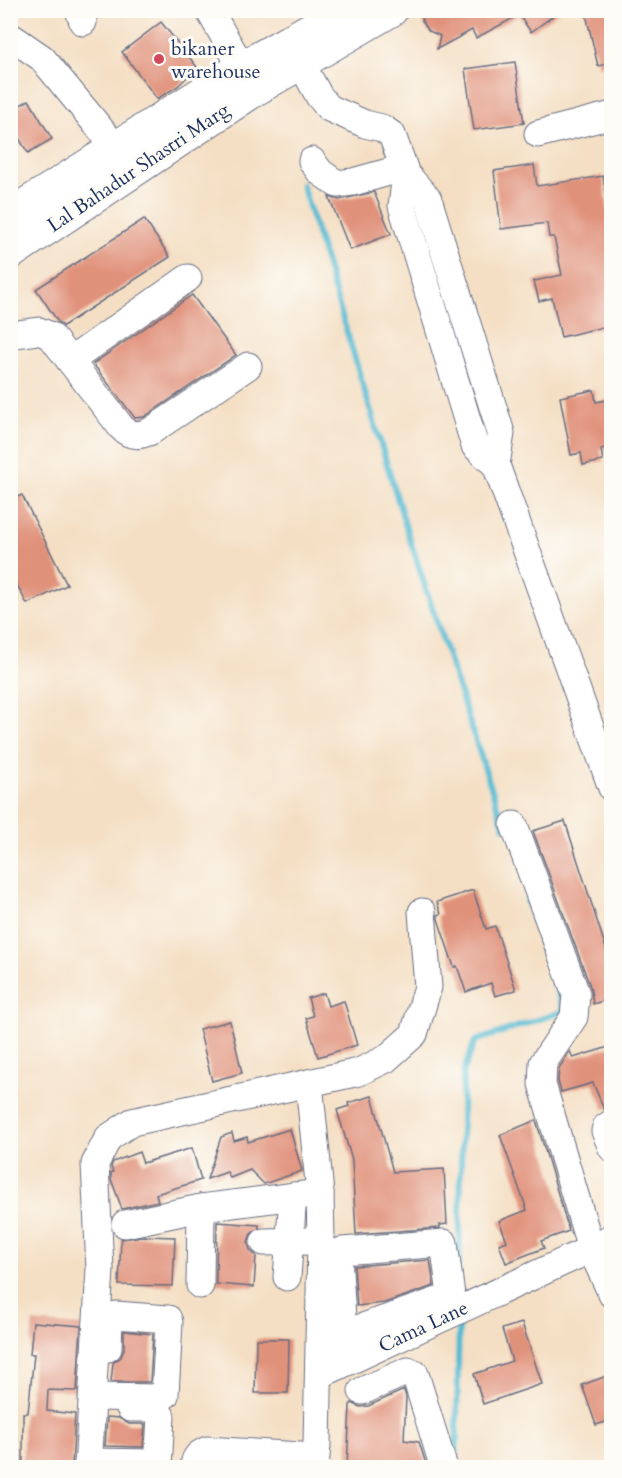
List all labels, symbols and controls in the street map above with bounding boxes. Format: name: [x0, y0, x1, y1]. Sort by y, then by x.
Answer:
place label: bikaner warehouse: [171, 35, 261, 85]
marker: bikaner warehouse: [152, 52, 166, 66]
street label: Lal Bahadur Shastri Marg: [42, 96, 235, 239]
street label: Cama Lane: [374, 1294, 472, 1359]

